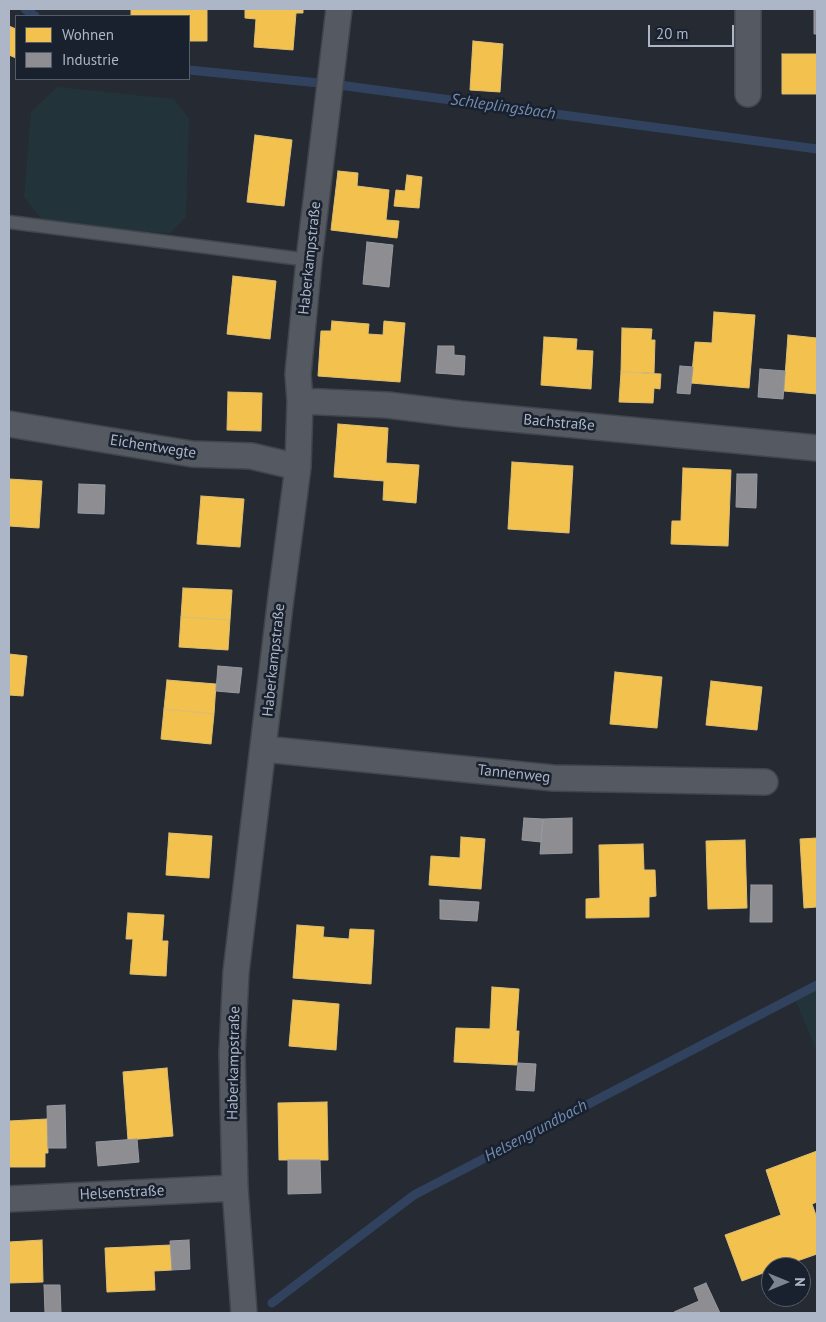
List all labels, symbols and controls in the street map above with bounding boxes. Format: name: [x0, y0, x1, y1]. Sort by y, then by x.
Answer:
legend: [15, 15, 190, 80]
scale bar: [651, 15, 737, 47]
text: 20 m: [656, 24, 689, 43]
text: Wohnen: [62, 25, 114, 44]
text: Industrie: [62, 50, 119, 69]
water label: Schleplingsbach: [449, 90, 557, 124]
street label: Haberkampstraße: [295, 201, 325, 315]
street label: Bachstraße: [523, 411, 595, 435]
street label: Eichentwegte: [109, 431, 197, 463]
street label: Haberkampstraße: [259, 603, 289, 717]
street label: Tannenweg: [477, 761, 551, 787]
street label: Haberkampstraße: [224, 1006, 244, 1120]
water label: Helsengrundbach: [481, 1096, 591, 1166]
street label: Helsenstraße: [79, 1182, 165, 1204]
north arrow: [761, 1257, 811, 1307]
text: N: [791, 1277, 809, 1287]

